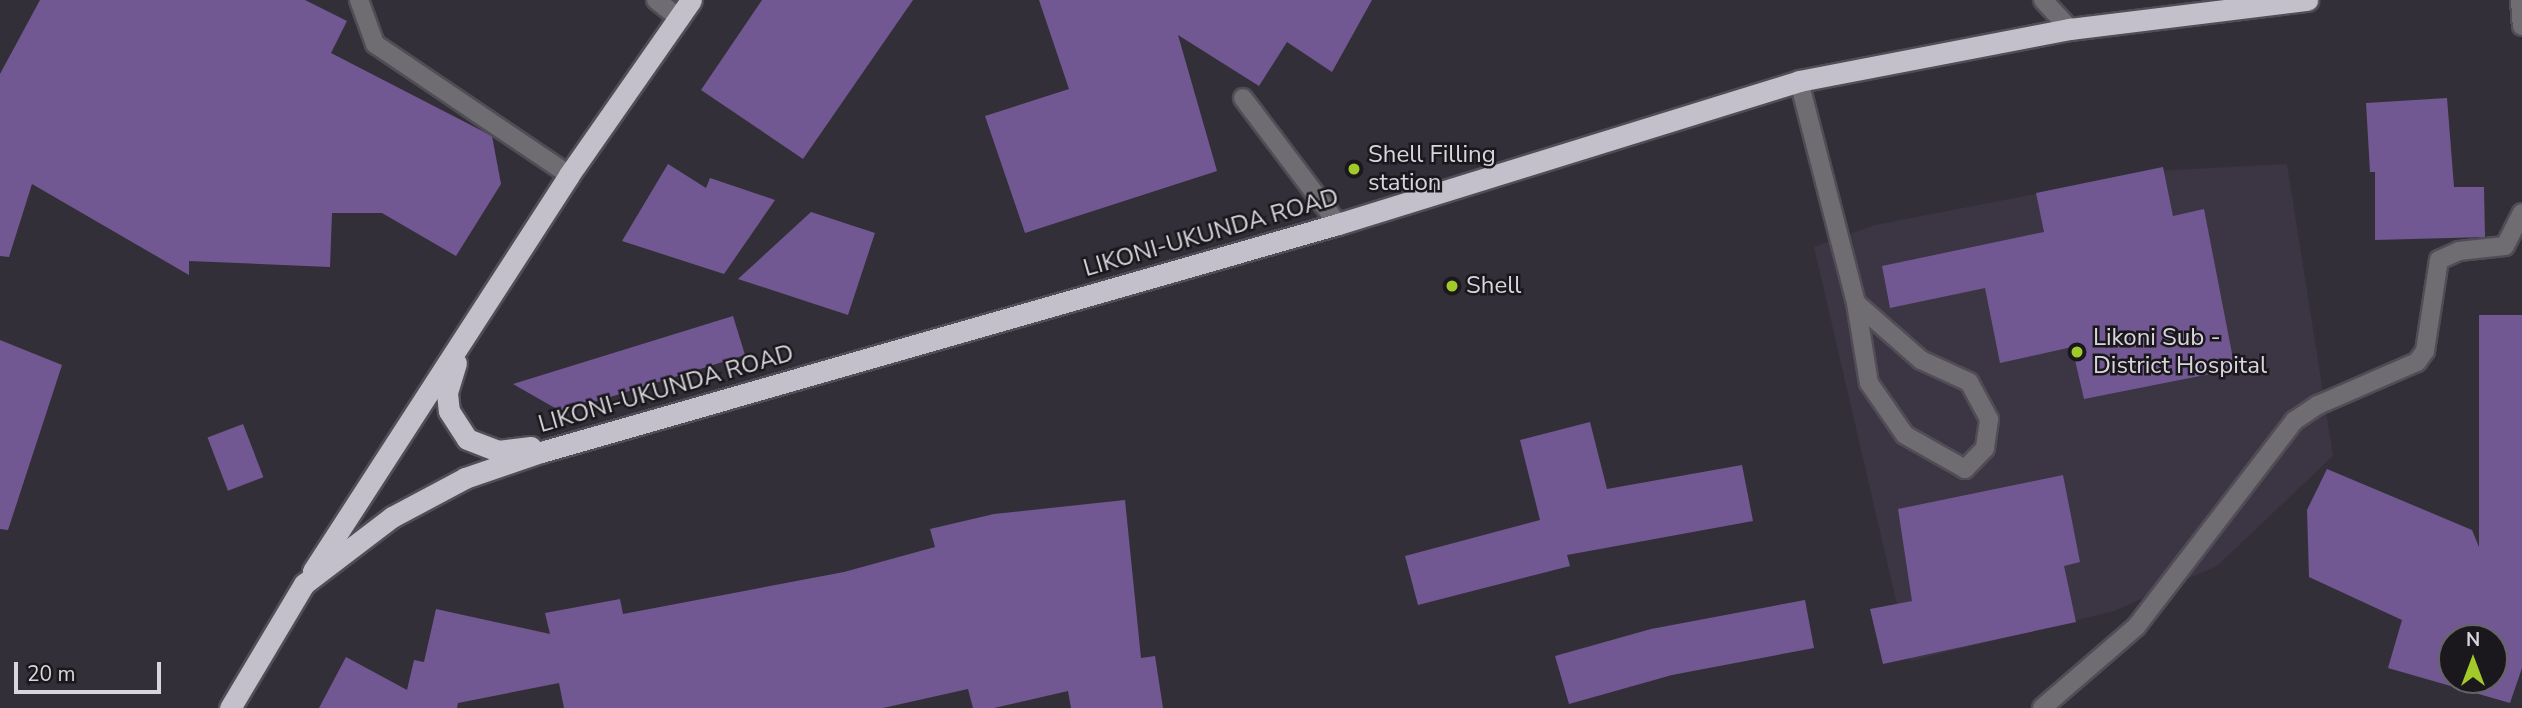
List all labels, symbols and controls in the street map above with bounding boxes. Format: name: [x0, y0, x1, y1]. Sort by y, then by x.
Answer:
place label: Shell Filling station: [1368, 141, 1496, 197]
marker: Shell Filling station: [1346, 161, 1362, 177]
street label: LIKONI-UKUNDA ROAD: [1080, 183, 1342, 283]
place label: Shell: [1466, 272, 1521, 300]
marker: Shell: [1444, 278, 1460, 294]
place label: Likoni Sub - District Hospital: [2093, 324, 2267, 380]
street label: LIKONI-UKUNDA ROAD: [535, 339, 797, 439]
marker: Likoni Sub - District Hospital: [2067, 342, 2087, 362]
north arrow: [2438, 624, 2508, 694]
text: N: [2466, 627, 2480, 653]
scale bar: [18, 648, 164, 692]
text: 20 m: [27, 660, 76, 688]

